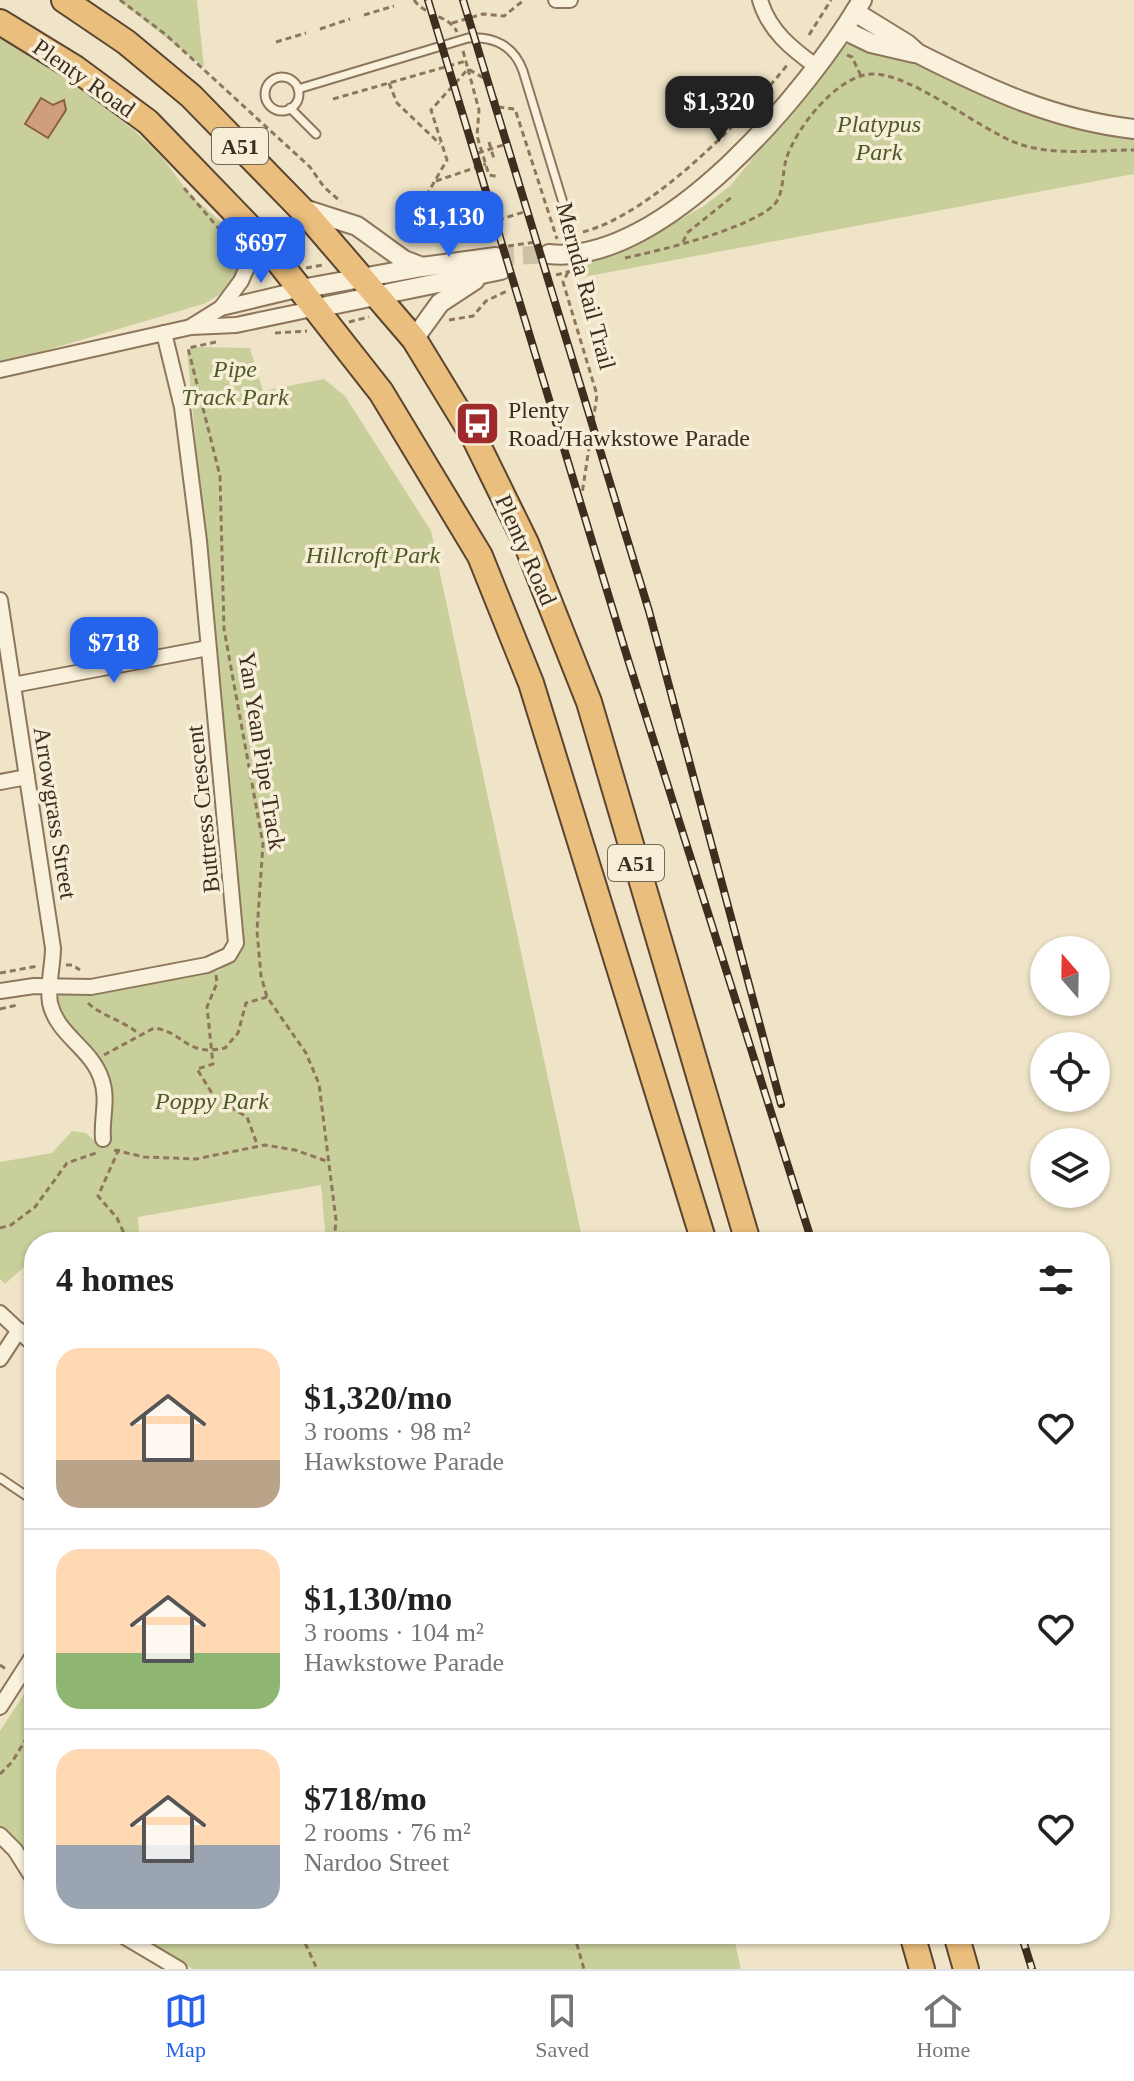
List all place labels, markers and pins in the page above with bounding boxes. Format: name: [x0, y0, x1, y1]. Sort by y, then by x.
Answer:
pin: $1,320: [654, 76, 784, 144]
pin: $1,130: [384, 191, 514, 259]
pin: $697: [214, 217, 308, 285]
place label: Plenty Road/Hawkstowe Parade: [508, 397, 750, 451]
bus stop icon: Plenty Road/Hawkstowe Parade: [453, 400, 501, 448]
pin: $718: [67, 617, 161, 685]

